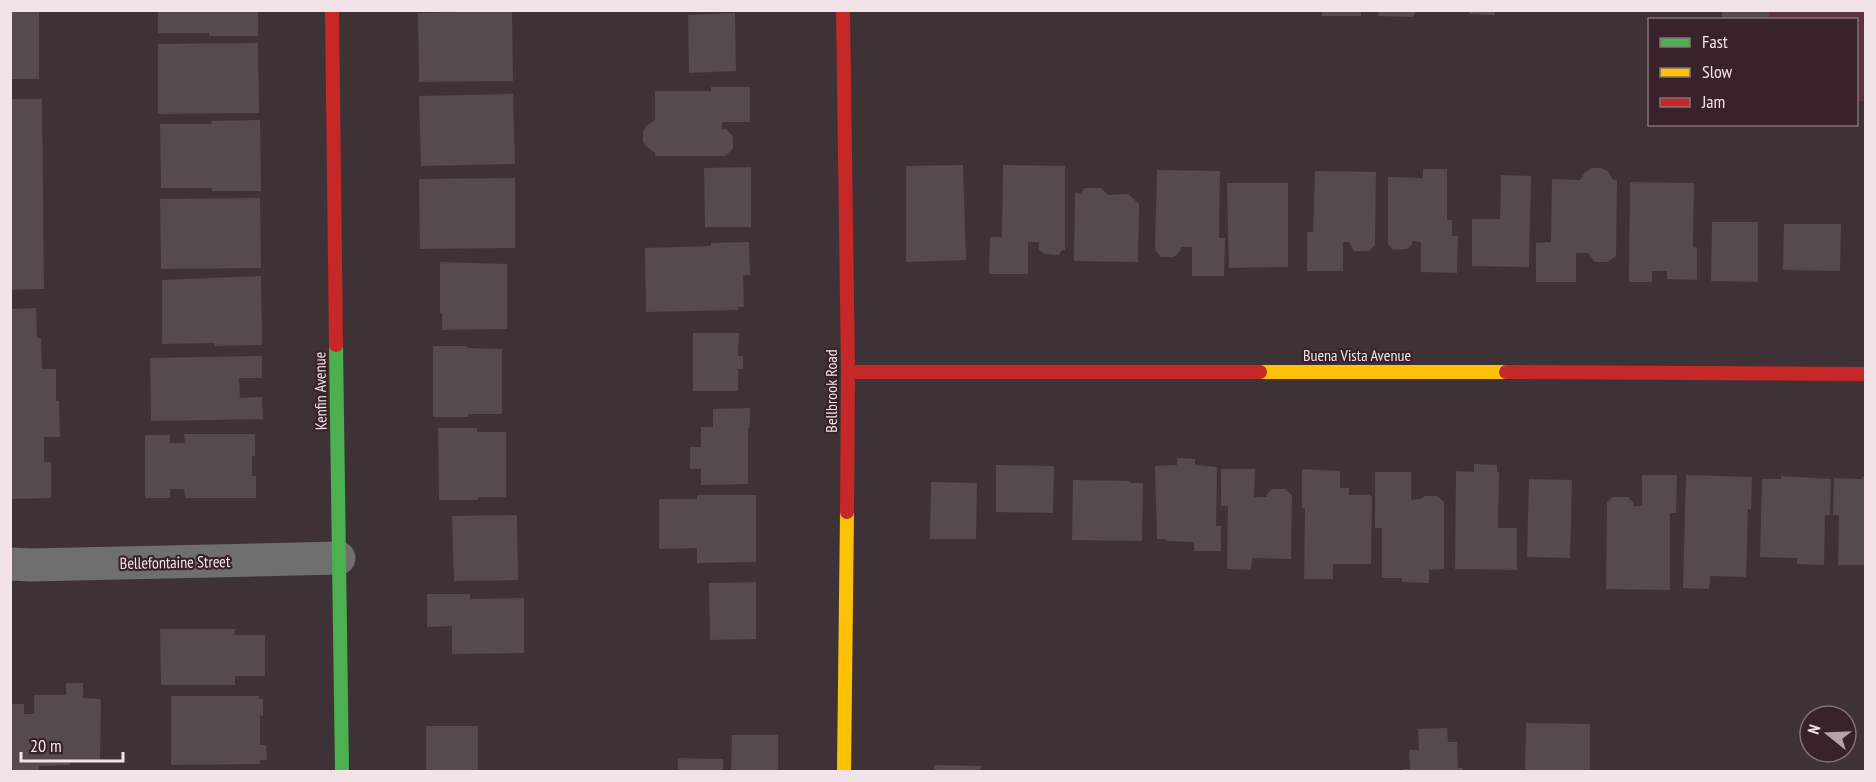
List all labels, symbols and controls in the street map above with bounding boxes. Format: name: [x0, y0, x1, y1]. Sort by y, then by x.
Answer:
legend: [1648, 18, 1858, 126]
text: Fast: [1702, 30, 1728, 53]
text: Slow: [1702, 60, 1733, 83]
text: Jam: [1701, 90, 1725, 113]
street label: Buena Vista Avenue: [1303, 345, 1411, 365]
street label: Bellbrook Road: [821, 349, 841, 433]
street label: Kenfin Avenue: [309, 352, 331, 430]
street label: Bellefontaine Street: [120, 551, 231, 573]
north arrow: [1798, 704, 1858, 764]
text: N: [1803, 722, 1825, 737]
scale bar: [21, 725, 123, 763]
text: 20 m: [30, 734, 62, 757]

